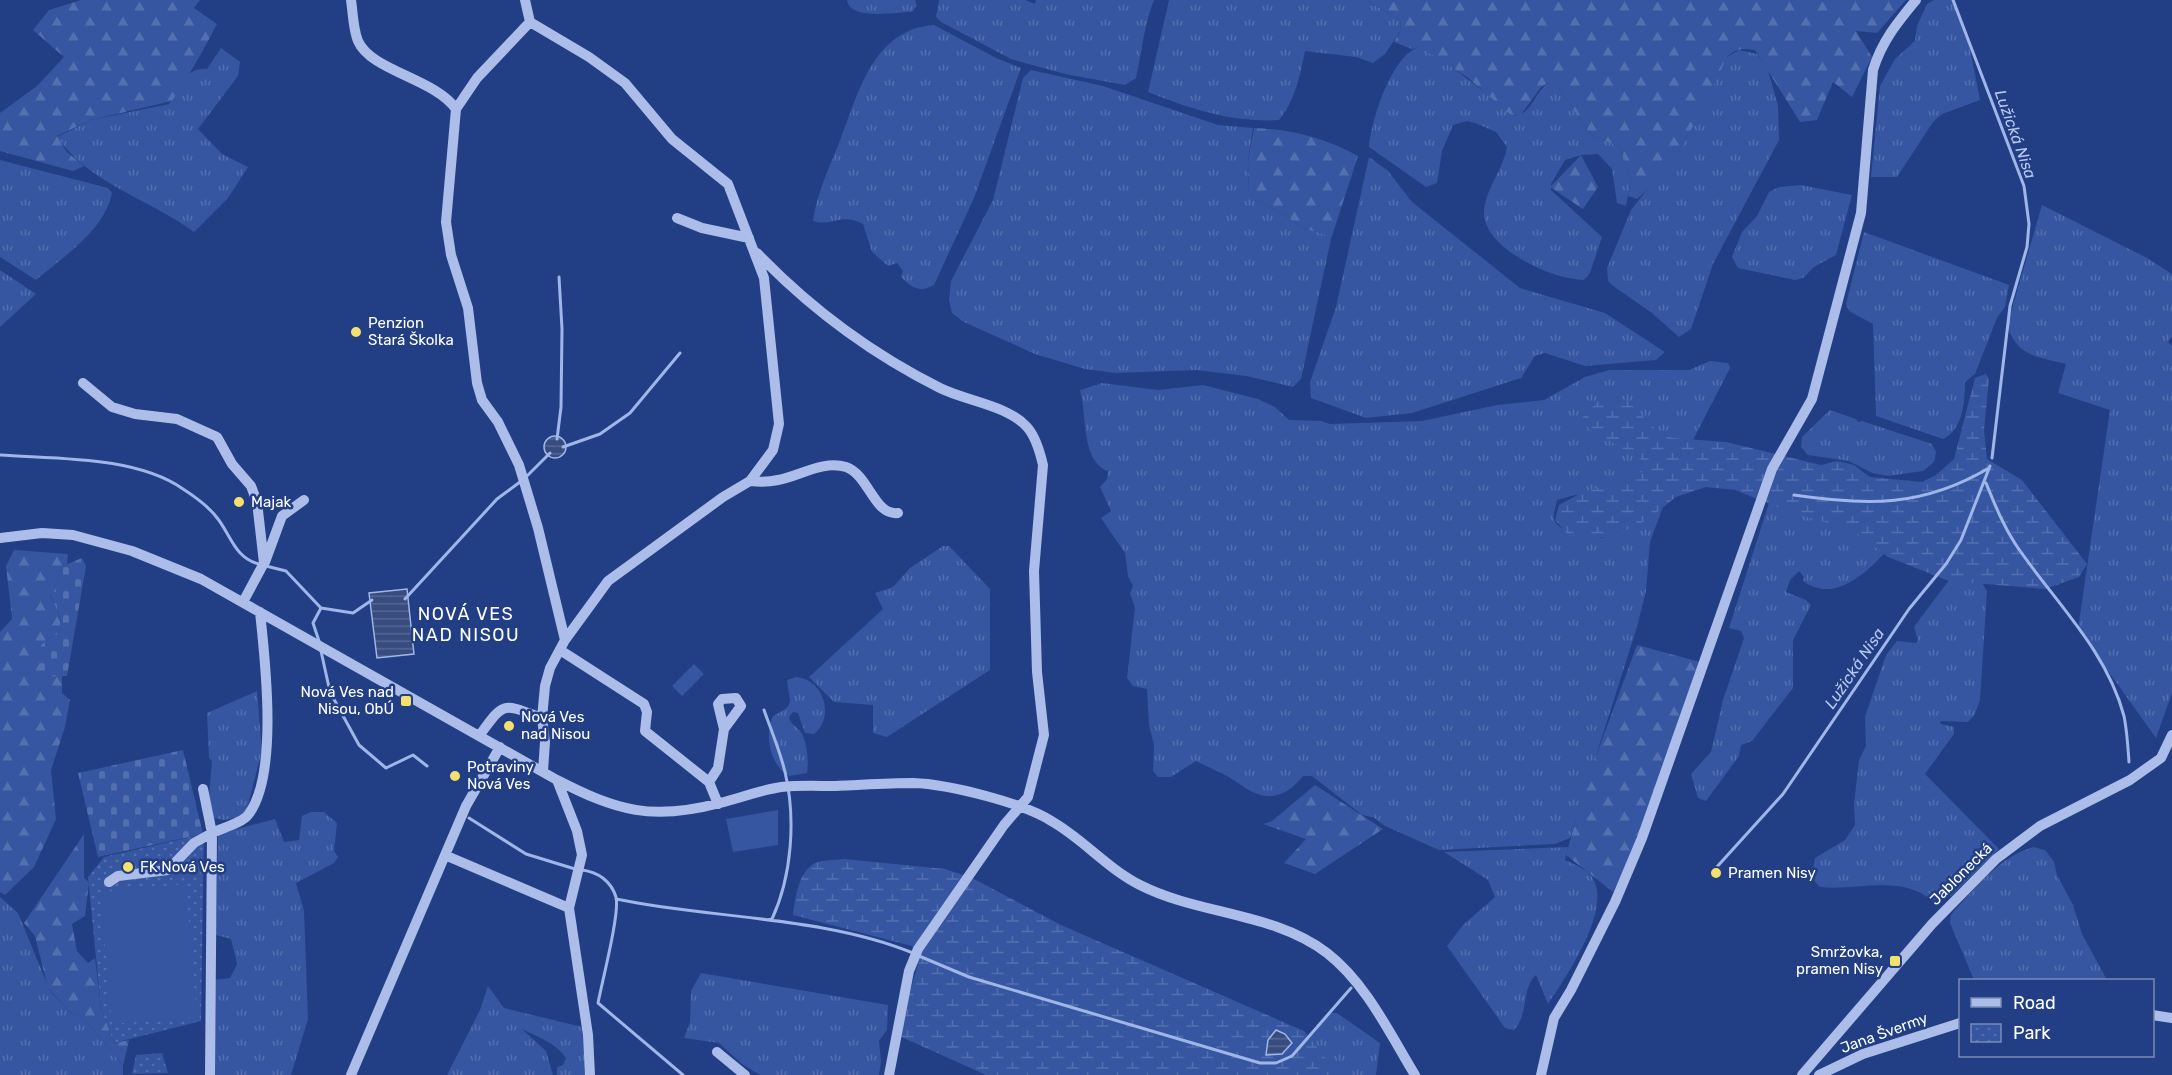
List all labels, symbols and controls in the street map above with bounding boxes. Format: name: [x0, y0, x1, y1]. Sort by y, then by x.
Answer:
water label: Lužická Nisa: [1991, 87, 2040, 181]
place label: Penzion Stará Školka: [368, 314, 454, 349]
marker: Penzion Stará Školka: [349, 325, 363, 339]
place label: Majak: [251, 493, 291, 511]
marker: Majak: [232, 495, 246, 509]
district label: NOVÁ VES NAD NISOU: [412, 603, 520, 646]
water label: Lužická Nisa: [1820, 624, 1888, 712]
place label: Nová Ves nad Nisou, ObÚ: [301, 683, 394, 718]
marker: Nová Ves nad Nisou, ObÚ: [399, 694, 413, 708]
place label: Nová Ves nad Nisou: [521, 708, 590, 743]
marker: Nová Ves nad Nisou: [502, 719, 516, 733]
place label: Potraviny Nová Ves: [467, 758, 534, 793]
marker: Potraviny Nová Ves: [448, 769, 462, 783]
street label: Jablonecká: [1926, 839, 1996, 909]
place label: FK Nová Ves: [140, 858, 225, 876]
marker: FK Nová Ves: [121, 860, 135, 874]
place label: Pramen Nisy: [1728, 864, 1816, 882]
marker: Pramen Nisy: [1709, 866, 1723, 880]
place label: Smržovka, pramen Nisy: [1796, 943, 1883, 978]
marker: Smržovka, pramen Nisy: [1888, 954, 1902, 968]
legend: [1959, 979, 2154, 1057]
text: Road: [2013, 992, 2056, 1014]
street label: Jana Švermy: [1838, 1009, 1930, 1057]
text: Park: [2013, 1022, 2051, 1044]

